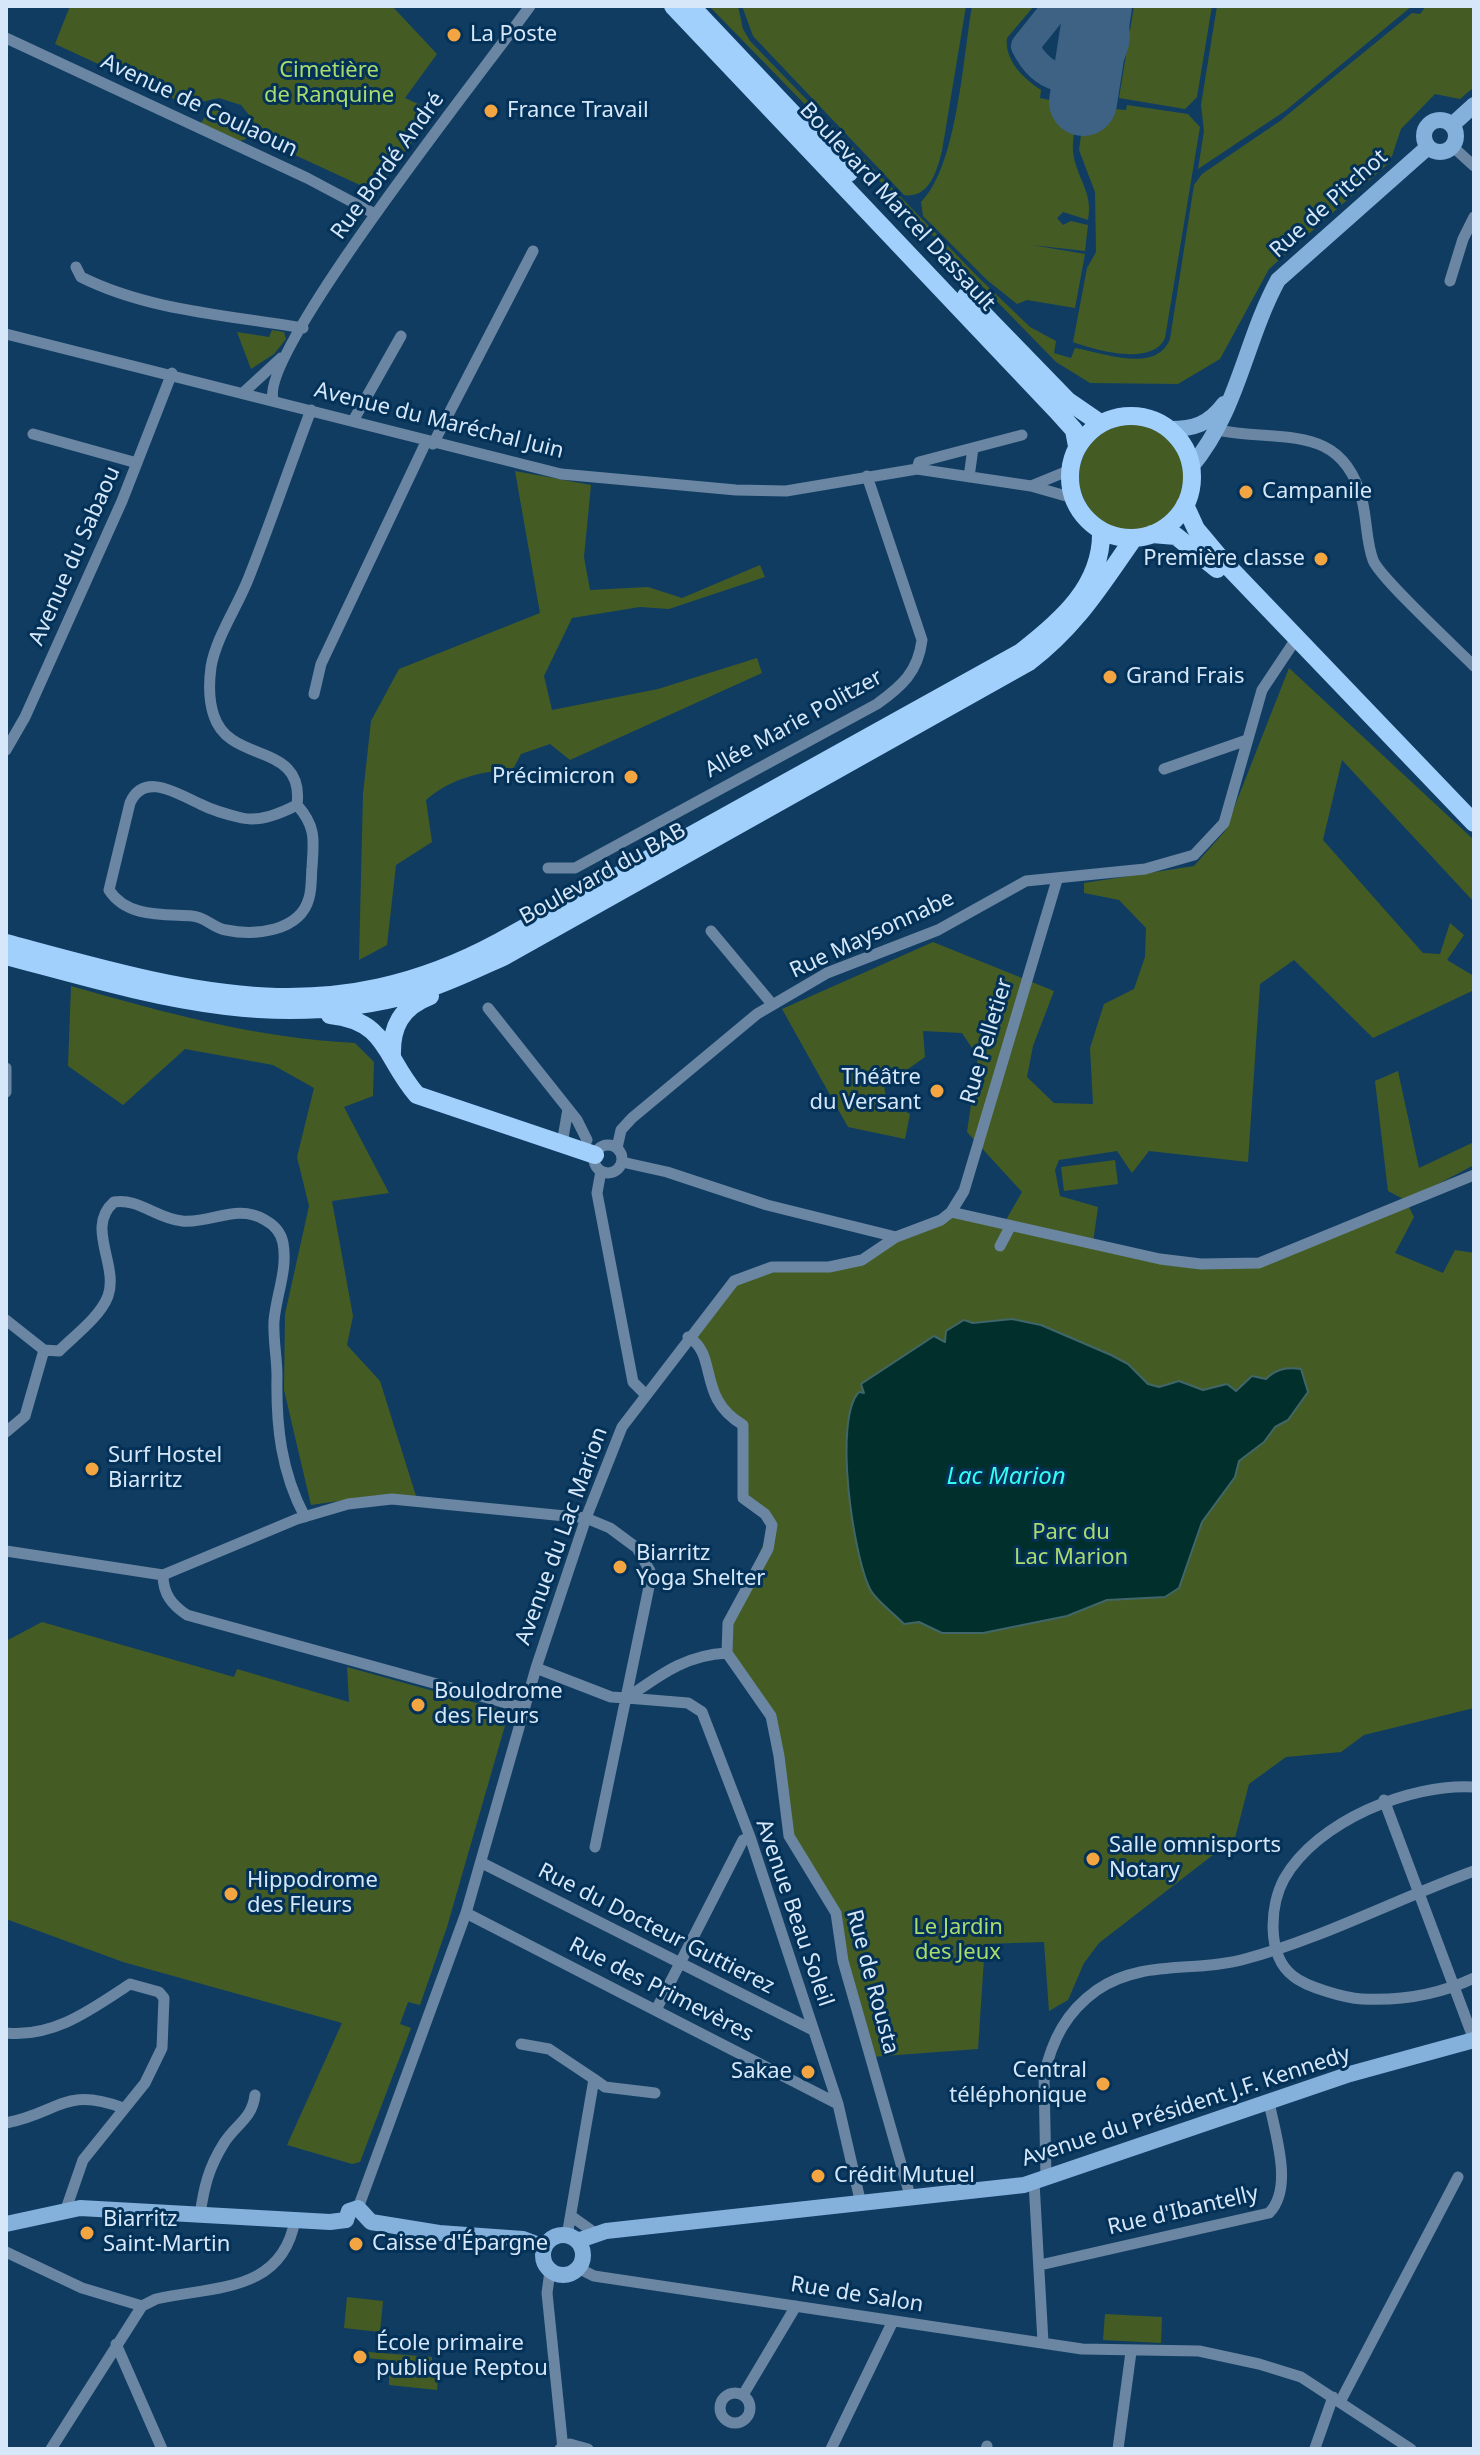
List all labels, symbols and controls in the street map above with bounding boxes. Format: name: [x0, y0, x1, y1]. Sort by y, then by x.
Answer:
place label: La Poste: [470, 22, 557, 48]
marker: La Poste: [445, 26, 463, 44]
street label: Avenue de Coulaoun: [96, 49, 302, 163]
park label: Cimetière de Ranquine: [264, 58, 394, 110]
street label: Rue Bordé André: [326, 87, 450, 245]
place label: France Travail: [507, 98, 649, 124]
street label: Boulevard Marcel Dassault: [794, 98, 1000, 316]
marker: France Travail: [482, 102, 500, 120]
street label: Rue de Pitchot: [1265, 144, 1393, 264]
street label: Avenue du Maréchal Juin: [312, 377, 566, 465]
street label: Avenue du Sabaou: [24, 462, 126, 650]
place label: Campanile: [1262, 479, 1372, 505]
marker: Campanile: [1237, 483, 1255, 501]
place label: Première classe: [1143, 546, 1305, 572]
marker: Première classe: [1312, 550, 1330, 568]
street label: Allée Marie Politzer: [701, 664, 887, 784]
place label: Grand Frais: [1126, 664, 1244, 690]
marker: Grand Frais: [1101, 668, 1119, 686]
place label: Précimicron: [492, 764, 615, 790]
marker: Précimicron: [622, 768, 640, 786]
street label: Boulevard du BAB: [515, 817, 691, 931]
street label: Rue Maysonnabe: [786, 885, 958, 985]
street label: Rue Pelletier: [955, 975, 1019, 1107]
place label: Théâtre du Versant: [809, 1065, 921, 1116]
marker: Théâtre du Versant: [928, 1082, 946, 1100]
street label: Avenue du Lac Marion: [510, 1423, 614, 1649]
place label: Surf Hostel Biarritz: [108, 1443, 222, 1494]
marker: Surf Hostel Biarritz: [83, 1460, 101, 1478]
water label: Lac Marion: [946, 1463, 1066, 1491]
park label: Parc du Lac Marion: [1014, 1520, 1128, 1572]
place label: Biarritz Yoga Shelter: [636, 1541, 765, 1592]
marker: Biarritz Yoga Shelter: [611, 1558, 629, 1576]
place label: Boulodrome des Fleurs: [434, 1679, 563, 1730]
marker: Boulodrome des Fleurs: [409, 1696, 427, 1714]
street label: Avenue Beau Soleil: [750, 1816, 838, 2010]
place label: Salle omnisports Notary: [1109, 1833, 1281, 1884]
marker: Salle omnisports Notary: [1084, 1850, 1102, 1868]
street label: Rue du Docteur Guttierez: [533, 1858, 779, 2000]
place label: Hippodrome des Fleurs: [247, 1868, 378, 1920]
marker: Hippodrome des Fleurs: [222, 1885, 240, 1903]
street label: Rue de Rousta: [840, 1907, 904, 2057]
park label: Le Jardin des Jeux: [913, 1915, 1003, 1966]
street label: Rue des Primevères: [564, 1932, 758, 2048]
street label: Avenue du Président J.F. Kennedy: [1019, 2041, 1353, 2173]
place label: Central téléphonique: [949, 2058, 1087, 2110]
place label: Sakae: [731, 2059, 792, 2085]
marker: Sakae: [799, 2063, 817, 2081]
marker: Central téléphonique: [1094, 2075, 1112, 2093]
place label: Crédit Mutuel: [834, 2163, 975, 2189]
marker: Crédit Mutuel: [809, 2167, 827, 2185]
street label: Rue d'Ibantelly: [1105, 2181, 1261, 2241]
place label: Biarritz Saint-Martin: [103, 2207, 230, 2258]
marker: Biarritz Saint-Martin: [78, 2224, 96, 2242]
place label: Caisse d'Épargne: [372, 2231, 548, 2257]
marker: Caisse d'Épargne: [347, 2235, 365, 2253]
street label: Rue de Salon: [789, 2271, 925, 2319]
place label: École primaire publique Reptou: [376, 2331, 548, 2382]
marker: École primaire publique Reptou: [351, 2348, 369, 2366]

